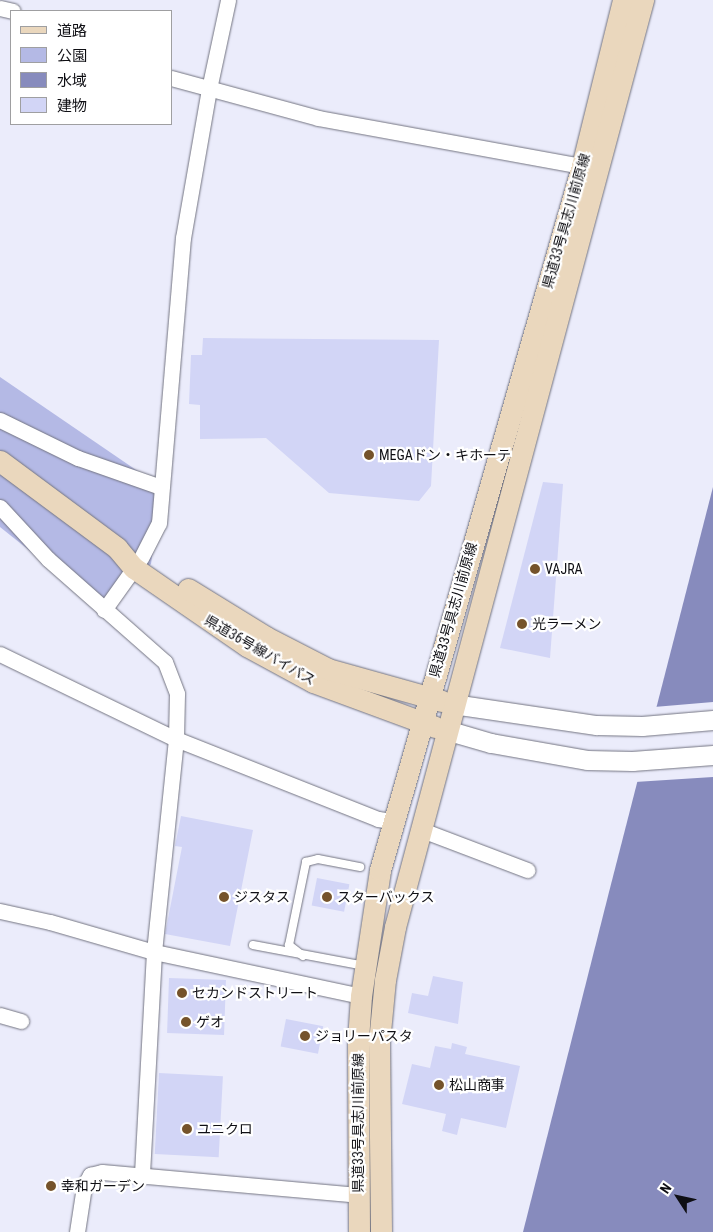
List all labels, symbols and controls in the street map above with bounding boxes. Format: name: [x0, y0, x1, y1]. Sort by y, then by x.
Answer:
legend: [10, 10, 172, 125]
text: 道路: [57, 22, 87, 40]
text: 公園: [57, 47, 87, 65]
text: 水域: [57, 72, 87, 90]
text: 建物: [57, 97, 87, 115]
street label: 県道33号具志川前原線: [539, 151, 593, 291]
place label: MEGAドン・キホーテ: [379, 447, 511, 463]
marker: MEGAドン・キホーテ: [363, 449, 375, 461]
street label: 県道33号具志川前原線: [426, 540, 480, 680]
place label: VAJRA: [545, 561, 583, 577]
marker: VAJRA: [529, 563, 541, 575]
street label: 県道36号線バイパス: [201, 611, 319, 689]
place label: 光ラーメン: [532, 616, 602, 632]
marker: 光ラーメン: [516, 618, 528, 630]
place label: ジスタス: [234, 889, 290, 905]
place label: スターバックス: [337, 889, 435, 905]
marker: ジスタス: [218, 891, 230, 903]
marker: スターバックス: [321, 891, 333, 903]
place label: セカンドストリート: [192, 985, 318, 1001]
marker: セカンドストリート: [176, 987, 188, 999]
place label: ゲオ: [196, 1014, 224, 1030]
marker: ゲオ: [180, 1016, 192, 1028]
place label: ジョリーパスタ: [315, 1028, 413, 1044]
marker: ジョリーパスタ: [299, 1030, 311, 1042]
street label: 県道33号具志川前原線: [350, 1053, 366, 1193]
place label: 松山商事: [449, 1077, 505, 1093]
marker: 松山商事: [433, 1079, 445, 1091]
place label: ユニクロ: [197, 1121, 253, 1137]
marker: ユニクロ: [181, 1123, 193, 1135]
north arrow: [653, 1172, 703, 1222]
place label: 幸和ガーデン: [61, 1178, 145, 1194]
marker: 幸和ガーデン: [45, 1180, 57, 1192]
text: N: [657, 1180, 675, 1197]

